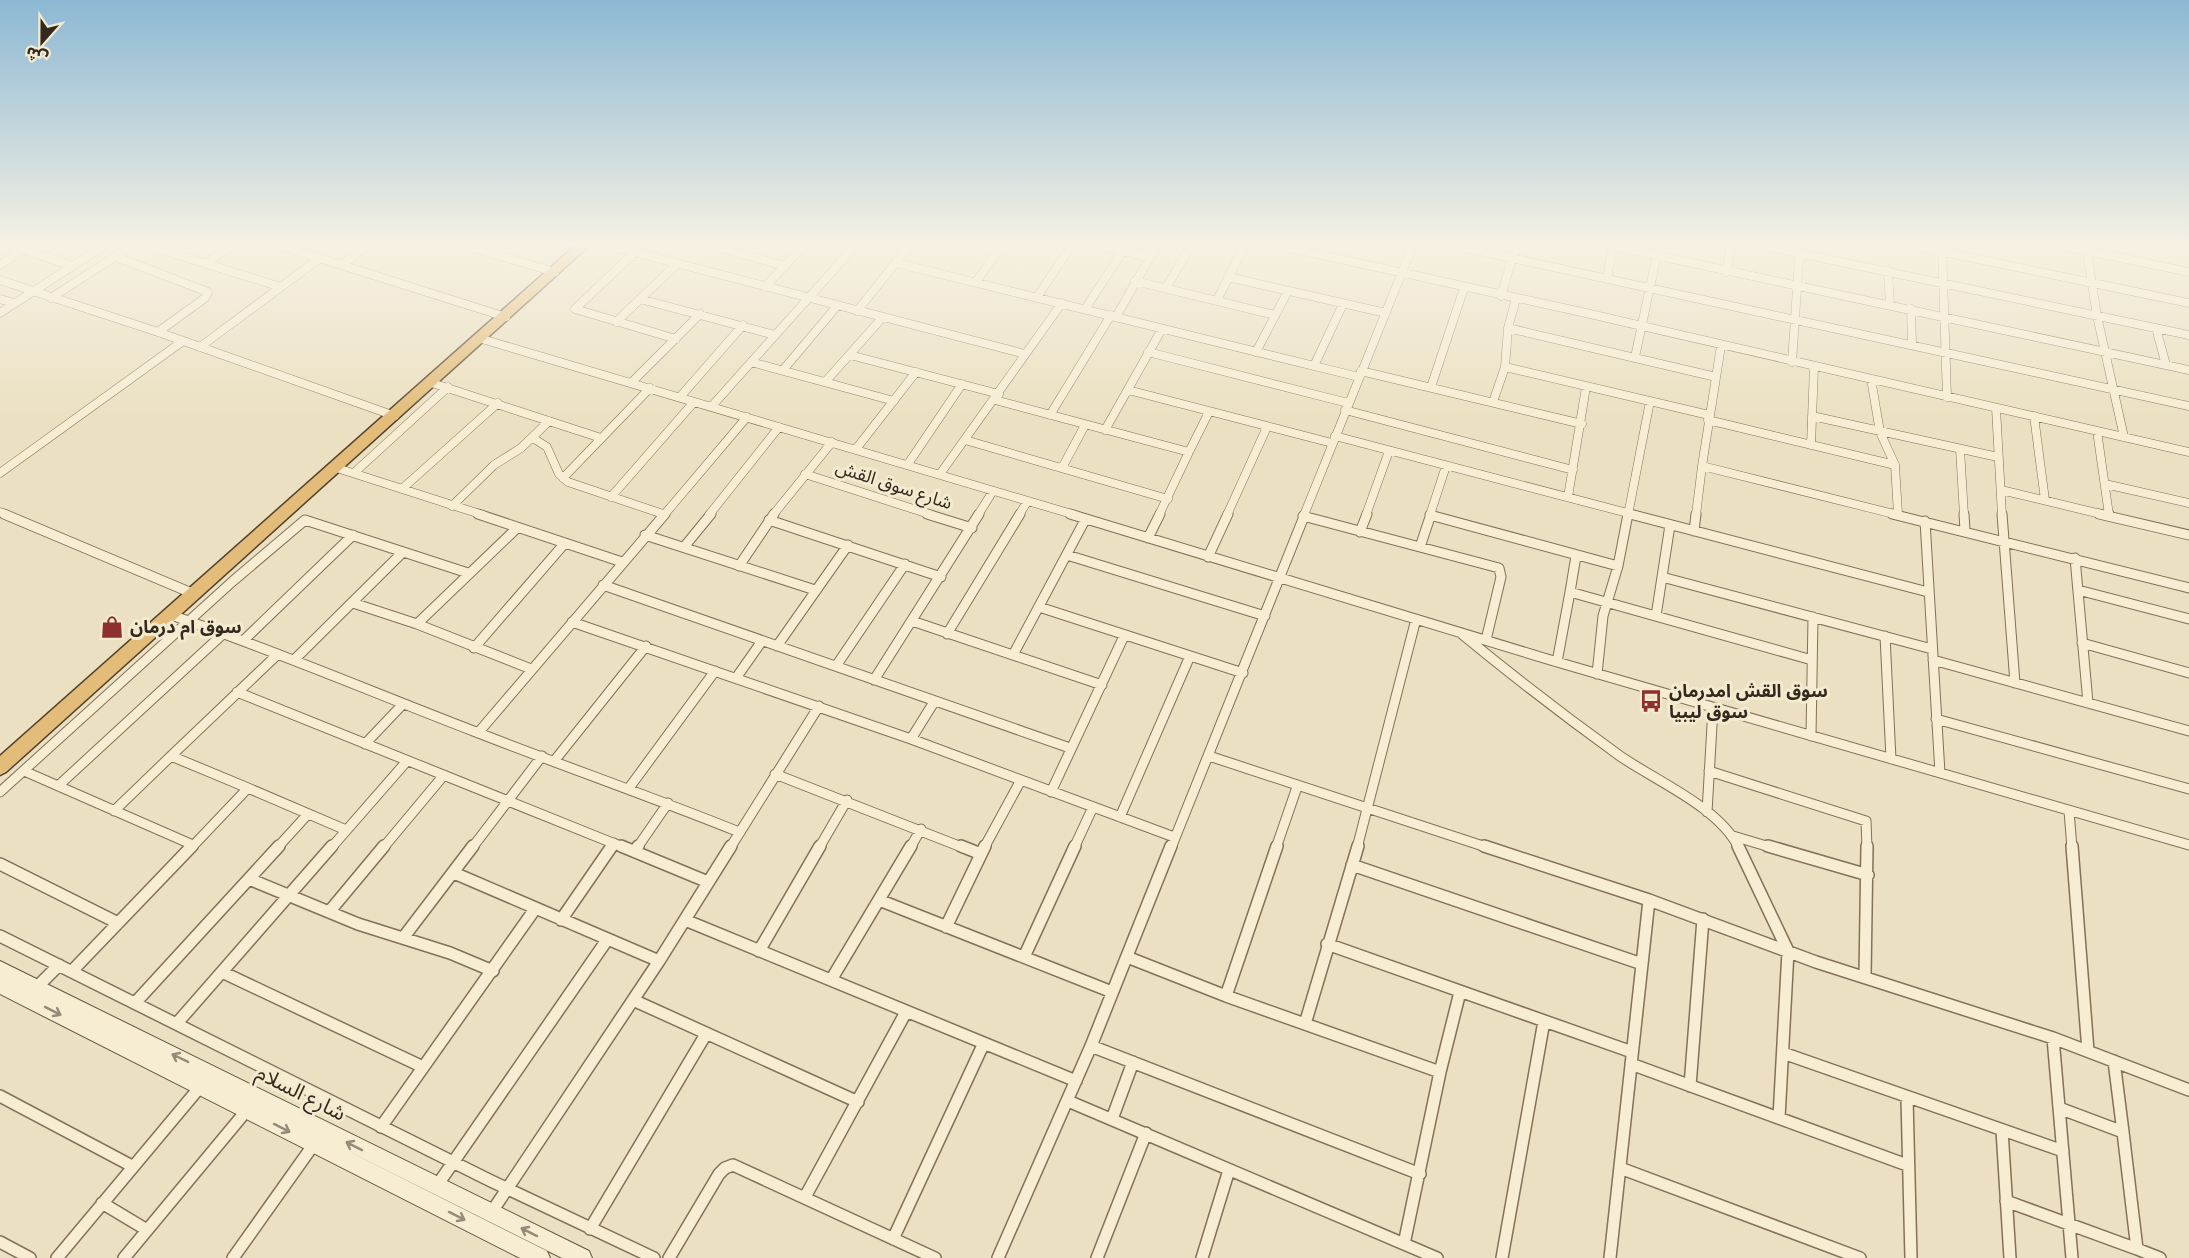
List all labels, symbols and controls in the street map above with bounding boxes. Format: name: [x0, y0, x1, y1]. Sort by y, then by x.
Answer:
north arrow: [12, 12, 72, 72]
text: ش: [22, 42, 51, 70]
street label: شارع سوق القش: [832, 454, 956, 517]
shop icon: سوق ام درمان: [99, 614, 125, 640]
place label: سوق ام درمان: [130, 614, 242, 640]
place label: سوق القش امدرمان سوق ليبيا: [1669, 678, 1828, 723]
bus stop icon: سوق القش امدرمان سوق ليبيا: [1638, 688, 1664, 714]
one-way arrow: [43, 1006, 61, 1017]
one-way arrow: [172, 1052, 190, 1063]
street label: شارع السلام: [250, 1058, 351, 1129]
one-way arrow: [273, 1123, 291, 1134]
one-way arrow: [346, 1139, 364, 1151]
one-way arrow: [447, 1211, 465, 1222]
one-way arrow: [521, 1226, 539, 1237]

